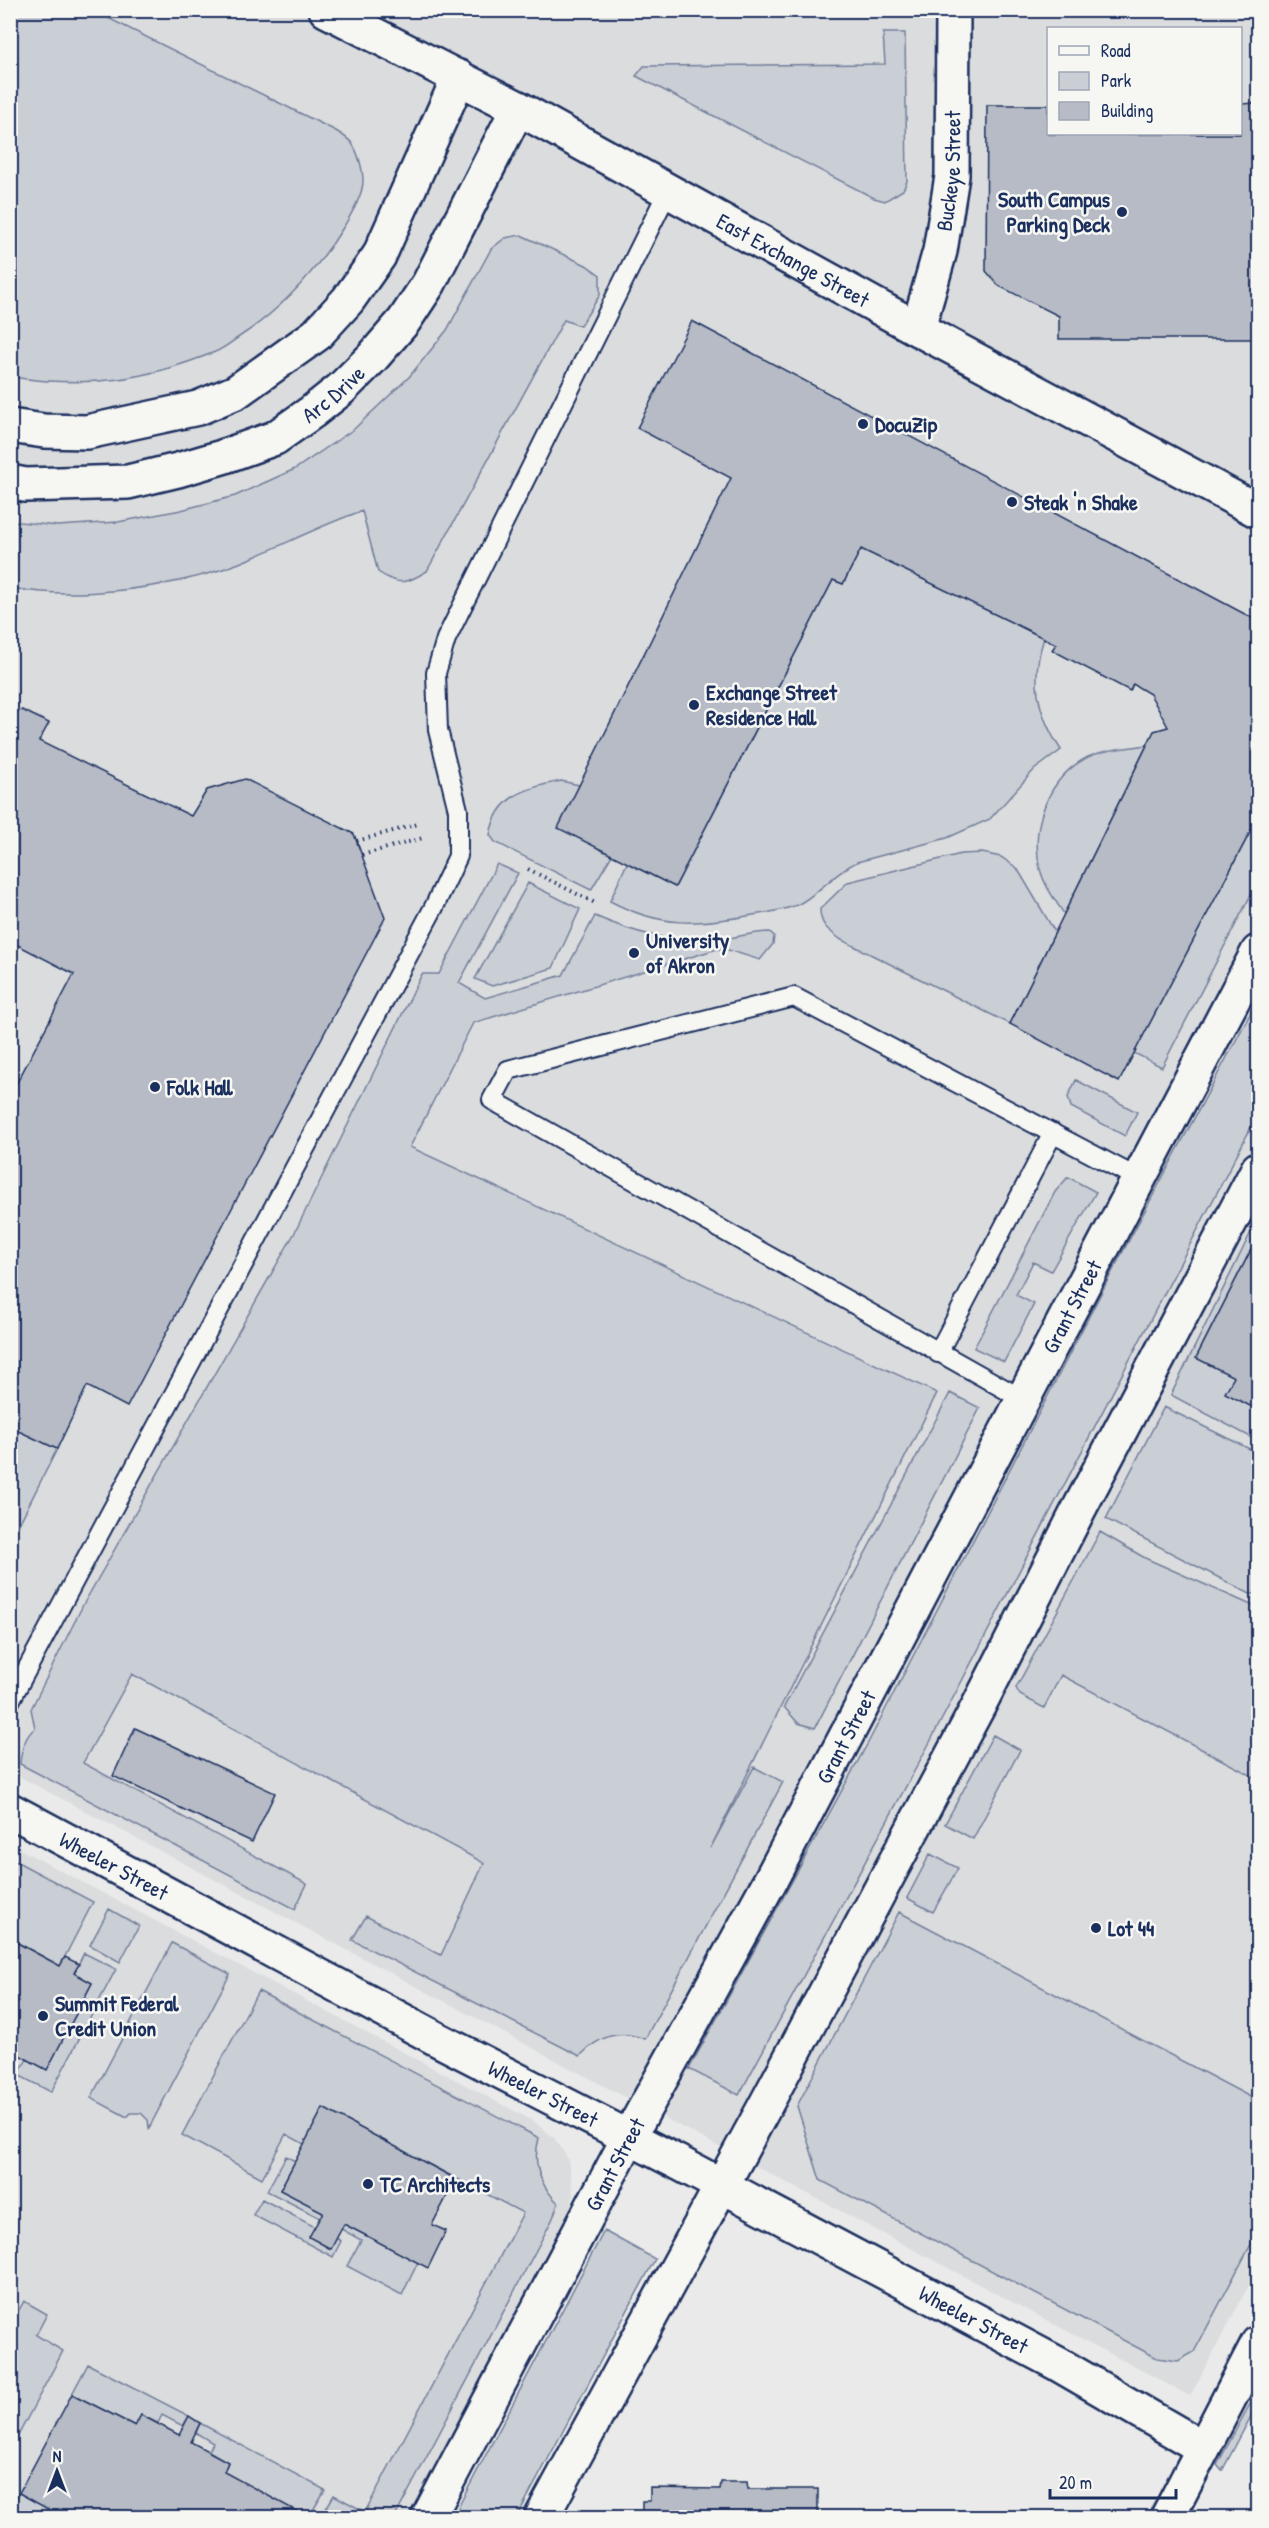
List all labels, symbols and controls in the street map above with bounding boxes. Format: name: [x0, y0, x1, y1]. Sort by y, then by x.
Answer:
legend: [1047, 27, 1242, 135]
text: Road: [1101, 38, 1131, 63]
text: Park: [1101, 68, 1132, 93]
text: Building: [1101, 98, 1153, 123]
street label: Buckeye Street: [928, 110, 967, 233]
place label: South Campus Parking Deck: [998, 184, 1111, 240]
marker: South Campus Parking Deck: [1115, 205, 1129, 219]
street label: East Exchange Street: [711, 206, 875, 315]
street label: Arc Drive: [296, 358, 372, 430]
place label: DocuZip: [875, 409, 938, 440]
marker: DocuZip: [856, 417, 870, 431]
place label: Steak 'n Shake: [1024, 487, 1138, 517]
marker: Steak 'n Shake: [1005, 495, 1019, 509]
place label: Exchange Street Residence Hall: [706, 677, 838, 732]
marker: Exchange Street Residence Hall: [687, 698, 701, 712]
place label: University of Akron: [646, 925, 730, 980]
marker: University of Akron: [627, 946, 641, 960]
place label: Folk Hall: [166, 1072, 233, 1102]
marker: Folk Hall: [148, 1080, 162, 1094]
street label: Grant Street: [1035, 1254, 1109, 1358]
street label: Grant Street: [809, 1684, 883, 1789]
street label: Wheeler Street: [54, 1824, 174, 1907]
place label: Lot 44: [1108, 1913, 1154, 1943]
marker: Lot 44: [1089, 1921, 1103, 1935]
place label: Summit Federal Credit Union: [55, 1988, 180, 2043]
marker: Summit Federal Credit Union: [36, 2009, 50, 2023]
street label: Wheeler Street: [483, 2053, 604, 2134]
street label: Grant Street: [578, 2112, 652, 2216]
place label: TC Architects: [379, 2169, 491, 2199]
marker: TC Architects: [361, 2177, 375, 2191]
street label: Wheeler Street: [914, 2278, 1034, 2361]
north arrow: [27, 2441, 87, 2501]
text: N: [53, 2445, 62, 2467]
scale bar: [1050, 2462, 1176, 2500]
text: 20 m: [1059, 2470, 1092, 2495]

